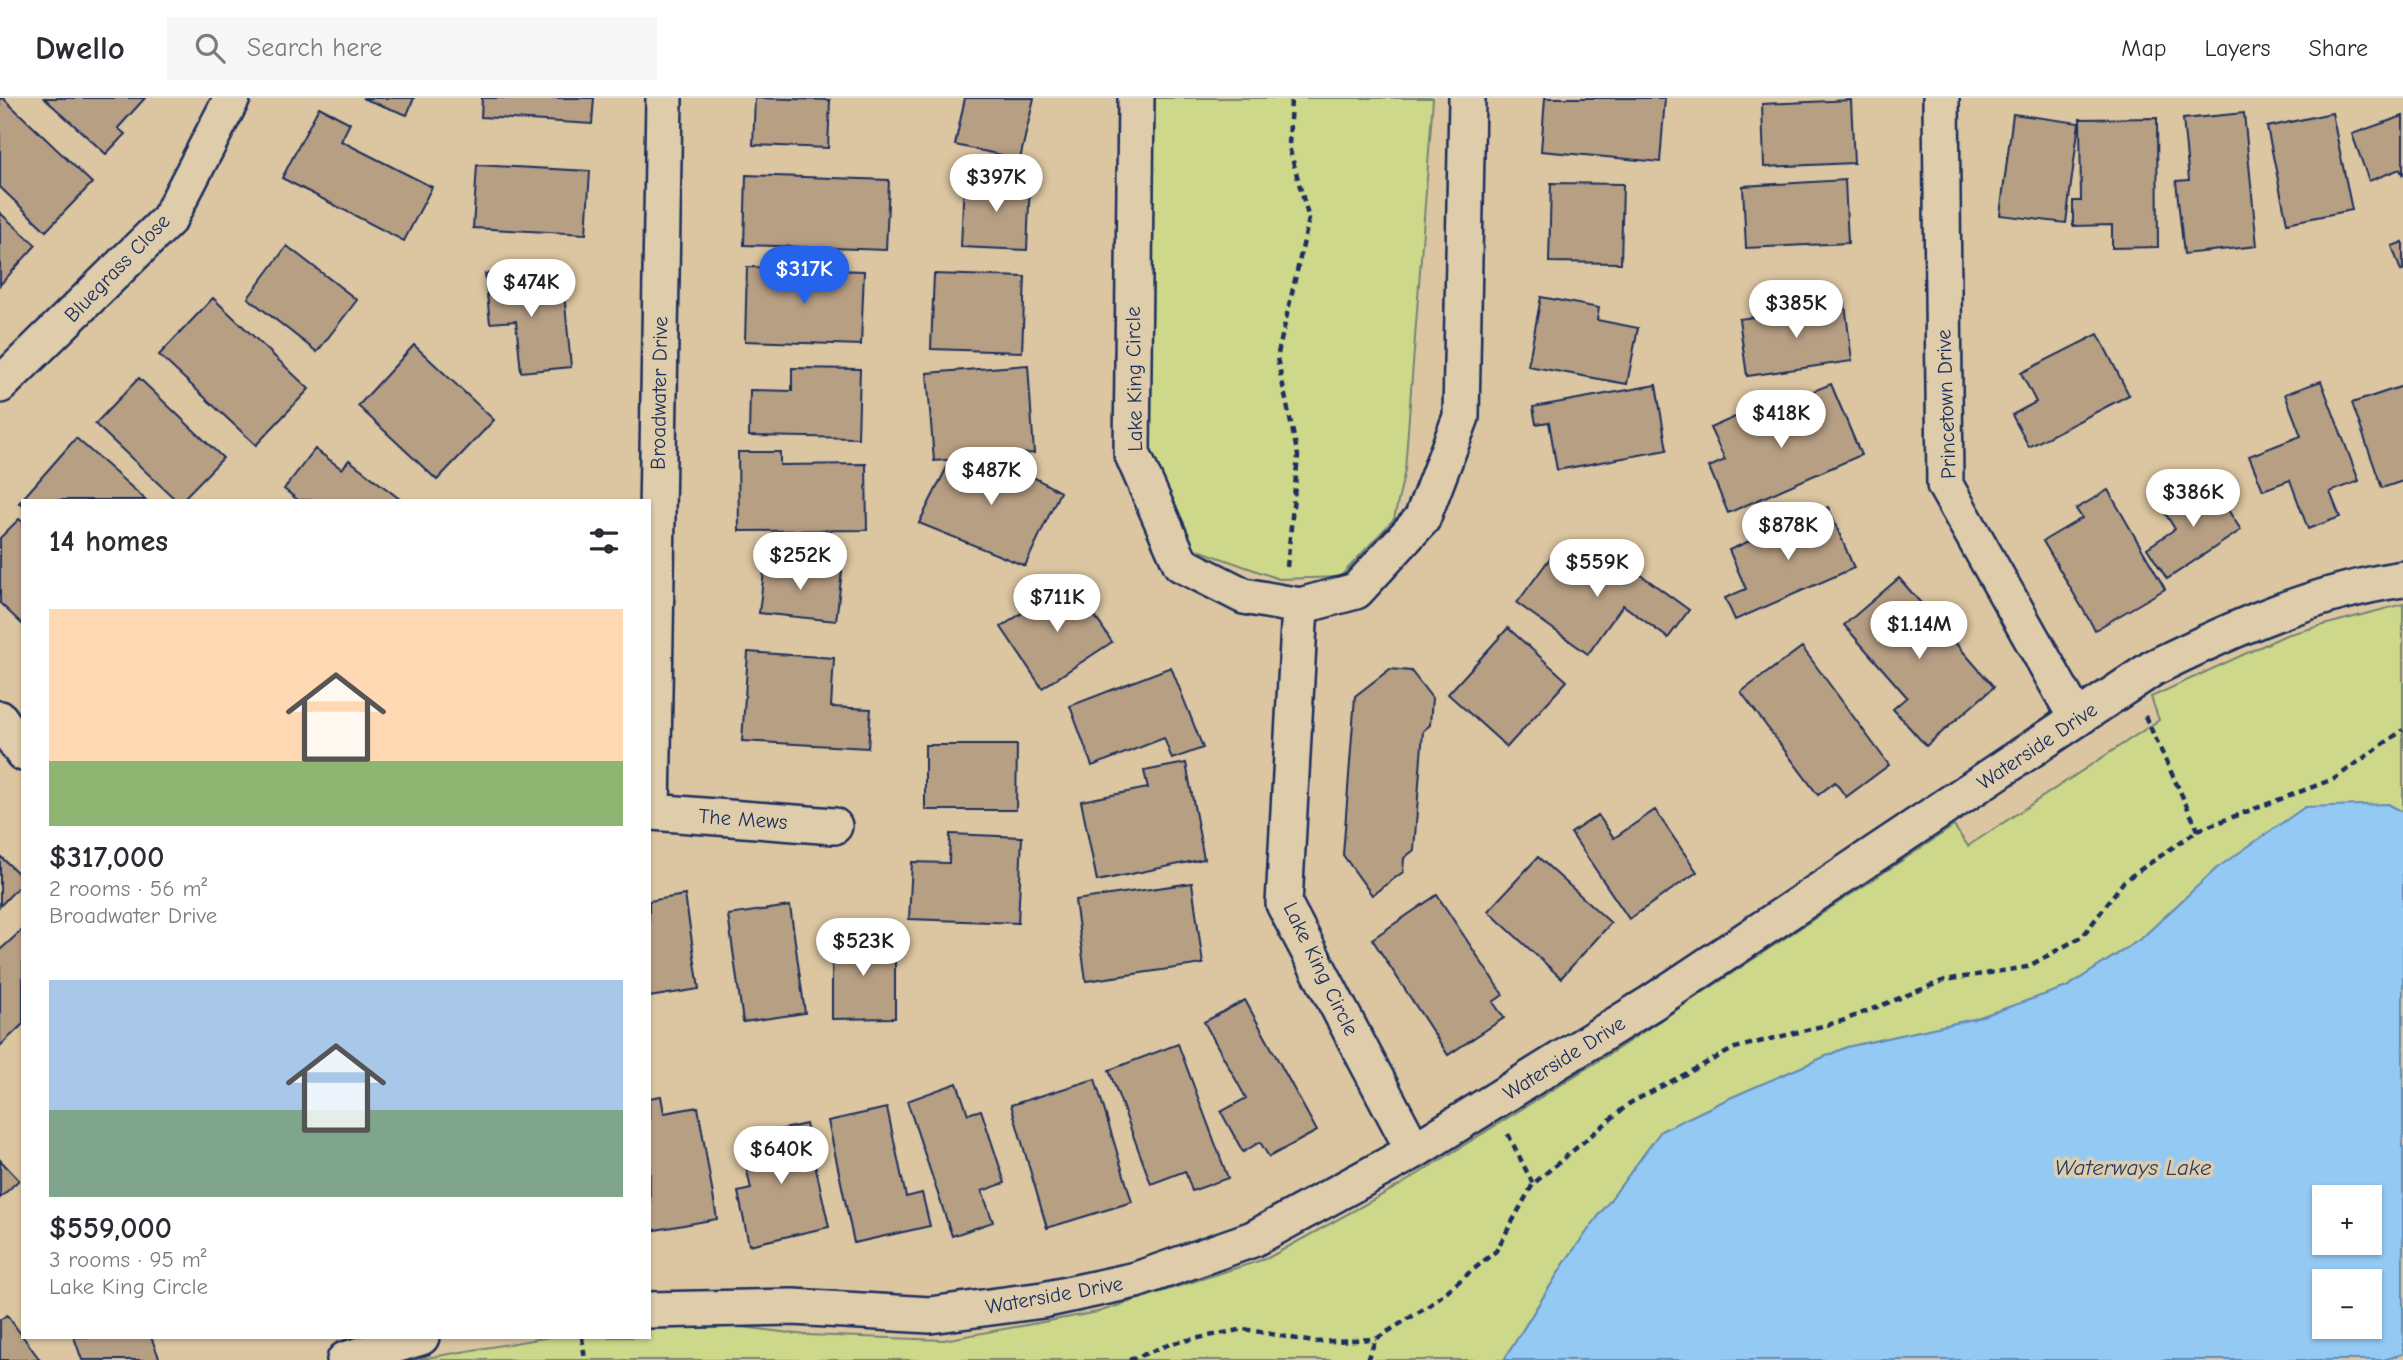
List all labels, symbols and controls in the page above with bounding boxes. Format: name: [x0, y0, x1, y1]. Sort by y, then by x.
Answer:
search box: [167, 17, 657, 80]
text: Dwello: [35, 29, 125, 67]
icon: search: [191, 29, 229, 67]
text: Search here: [247, 33, 382, 63]
text: Map: [2121, 34, 2167, 62]
text: Layers: [2205, 34, 2270, 62]
text: Share: [2308, 34, 2368, 62]
pin: $397K: [947, 155, 1045, 214]
text: $397K: [966, 163, 1026, 190]
street label: Bluegrass Close: [59, 209, 175, 327]
pin: $317K: [755, 246, 853, 306]
text: $317K: [775, 255, 833, 282]
pin: $474K: [482, 260, 580, 319]
text: $474K: [503, 268, 559, 295]
pin: $385K: [1747, 280, 1845, 340]
text: $385K: [1765, 289, 1827, 316]
street label: Lake King Circle: [1121, 306, 1147, 452]
street label: Broadwater Drive: [646, 316, 672, 470]
street label: Princetown Drive: [1931, 329, 1961, 479]
pin: $418K: [1732, 390, 1830, 450]
text: $418K: [1752, 399, 1810, 426]
pin: $487K: [942, 448, 1040, 507]
text: $487K: [961, 456, 1021, 483]
pin: $386K: [2144, 470, 2242, 529]
text: $386K: [2162, 478, 2224, 505]
pin: $878K: [1739, 503, 1837, 562]
text: $878K: [1758, 511, 1818, 538]
icon: filters: [585, 522, 623, 560]
text: 14 homes: [49, 524, 168, 559]
pin: $252K: [751, 532, 849, 592]
pin: $559K: [1548, 540, 1646, 599]
text: $252K: [769, 541, 831, 568]
text: $559K: [1565, 548, 1629, 575]
pin: $711K: [1008, 574, 1106, 634]
text: $711K: [1029, 583, 1085, 610]
pin: $1.14M: [1862, 602, 1976, 661]
text: $1.14M: [1886, 610, 1952, 637]
icon: home: [273, 654, 399, 780]
street label: Waterside Drive: [1973, 697, 2101, 795]
street label: The Mews: [698, 804, 788, 834]
text: $317,000: [49, 840, 164, 875]
text: 2 rooms · 56 m²: [49, 875, 207, 902]
street label: Lake King Circle: [1278, 899, 1364, 1039]
text: Broadwater Drive: [49, 902, 217, 929]
pin: $523K: [814, 918, 912, 978]
text: $523K: [832, 927, 894, 954]
street label: Waterside Drive: [1499, 1011, 1629, 1105]
icon: home: [273, 1025, 399, 1151]
pin: $640K: [732, 1126, 830, 1186]
text: $640K: [750, 1135, 812, 1162]
water label: Waterways Lake: [2054, 1154, 2212, 1181]
map controls: [2312, 1185, 2382, 1339]
button: +: [2312, 1185, 2382, 1255]
text: $559,000: [49, 1211, 172, 1246]
text: 3 rooms · 95 m²: [49, 1246, 207, 1273]
button: −: [2312, 1269, 2382, 1339]
street label: Waterside Drive: [983, 1271, 1125, 1319]
text: Lake King Circle: [49, 1273, 208, 1300]

